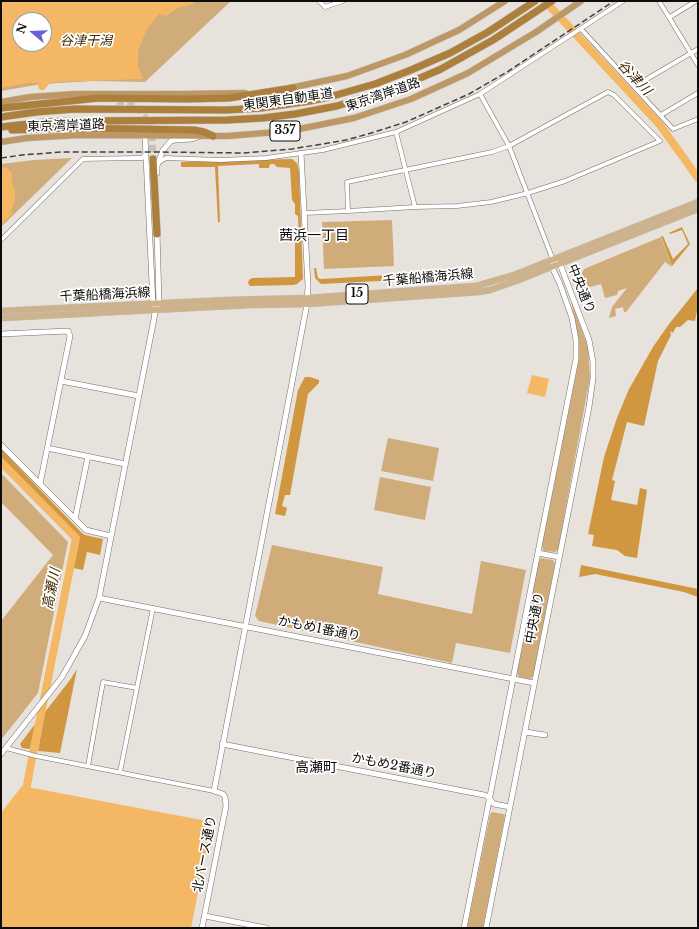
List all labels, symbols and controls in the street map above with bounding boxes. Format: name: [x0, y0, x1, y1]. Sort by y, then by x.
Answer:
north arrow: [12, 12, 52, 52]
text: N: [13, 21, 30, 36]
park label: 谷津干潟: [60, 33, 112, 49]
water label: 谷津川: [614, 57, 654, 99]
street label: 東京湾岸道路: [344, 75, 422, 115]
street label: 東関東自動車道: [242, 86, 334, 114]
street label: 東京湾岸道路: [27, 117, 105, 135]
road number: 357: [270, 121, 300, 141]
district label: 茜浜一丁目: [279, 228, 349, 244]
street label: 中央通り: [564, 262, 598, 316]
street label: 千葉船橋海浜線: [382, 266, 474, 290]
road number: 15: [346, 284, 368, 304]
street label: 千葉船橋海浜線: [59, 285, 151, 305]
water label: 高瀬川: [40, 567, 64, 611]
street label: 中央通り: [522, 591, 548, 645]
street label: かもめ1番通り: [276, 613, 362, 645]
street label: かもめ2番通り: [350, 750, 438, 782]
district label: 高瀬町: [295, 760, 337, 776]
street label: 北バース通り: [190, 814, 220, 894]

